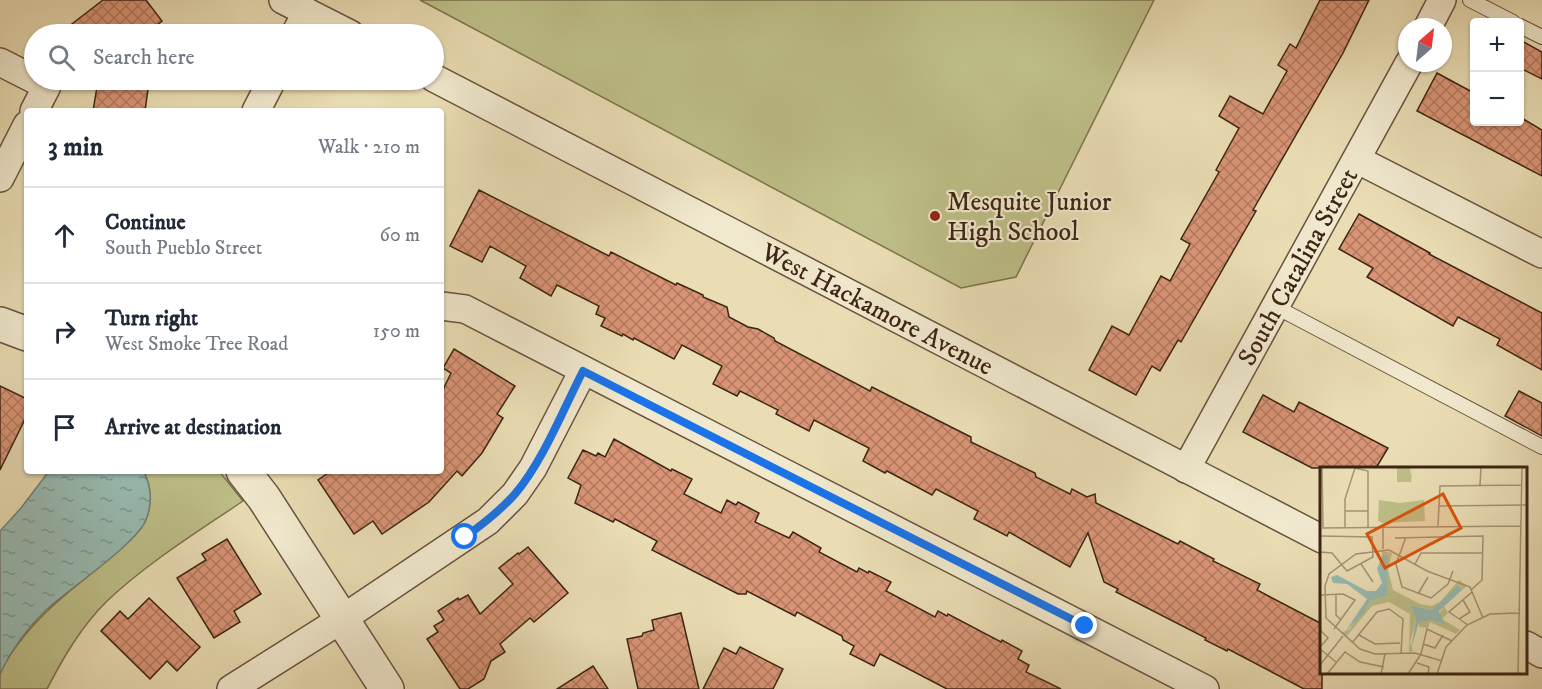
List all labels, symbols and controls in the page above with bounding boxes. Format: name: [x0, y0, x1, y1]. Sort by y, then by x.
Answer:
north arrow: [1398, 18, 1452, 72]
map controls: [1470, 18, 1524, 126]
button: +: [1470, 18, 1524, 72]
search box: [24, 24, 444, 90]
icon: search: [45, 41, 78, 74]
text: Search here: [93, 44, 195, 71]
button: −: [1470, 72, 1524, 126]
text: 3 min: [48, 131, 103, 164]
text: Walk · 210 m: [318, 135, 420, 160]
street label: South Catalina Street: [1231, 163, 1366, 372]
place label: Mesquite Junior High School: [947, 186, 1112, 249]
text: Continue: [105, 209, 186, 236]
marker: Mesquite Junior High School: [928, 209, 942, 223]
icon: ahead: [48, 219, 81, 252]
text: 60 m: [380, 223, 420, 248]
street label: West Hackamore Avenue: [755, 235, 999, 384]
text: South Pueblo Street: [105, 236, 262, 261]
text: Turn right: [105, 305, 198, 332]
icon: right: [48, 315, 81, 348]
text: 150 m: [373, 319, 420, 344]
text: West Smoke Tree Road: [105, 332, 288, 357]
icon: arrive: [48, 411, 81, 444]
text: Arrive at destination: [105, 414, 282, 441]
inset map: [1320, 467, 1527, 674]
route start: [451, 523, 477, 549]
route end: [1071, 612, 1097, 638]

